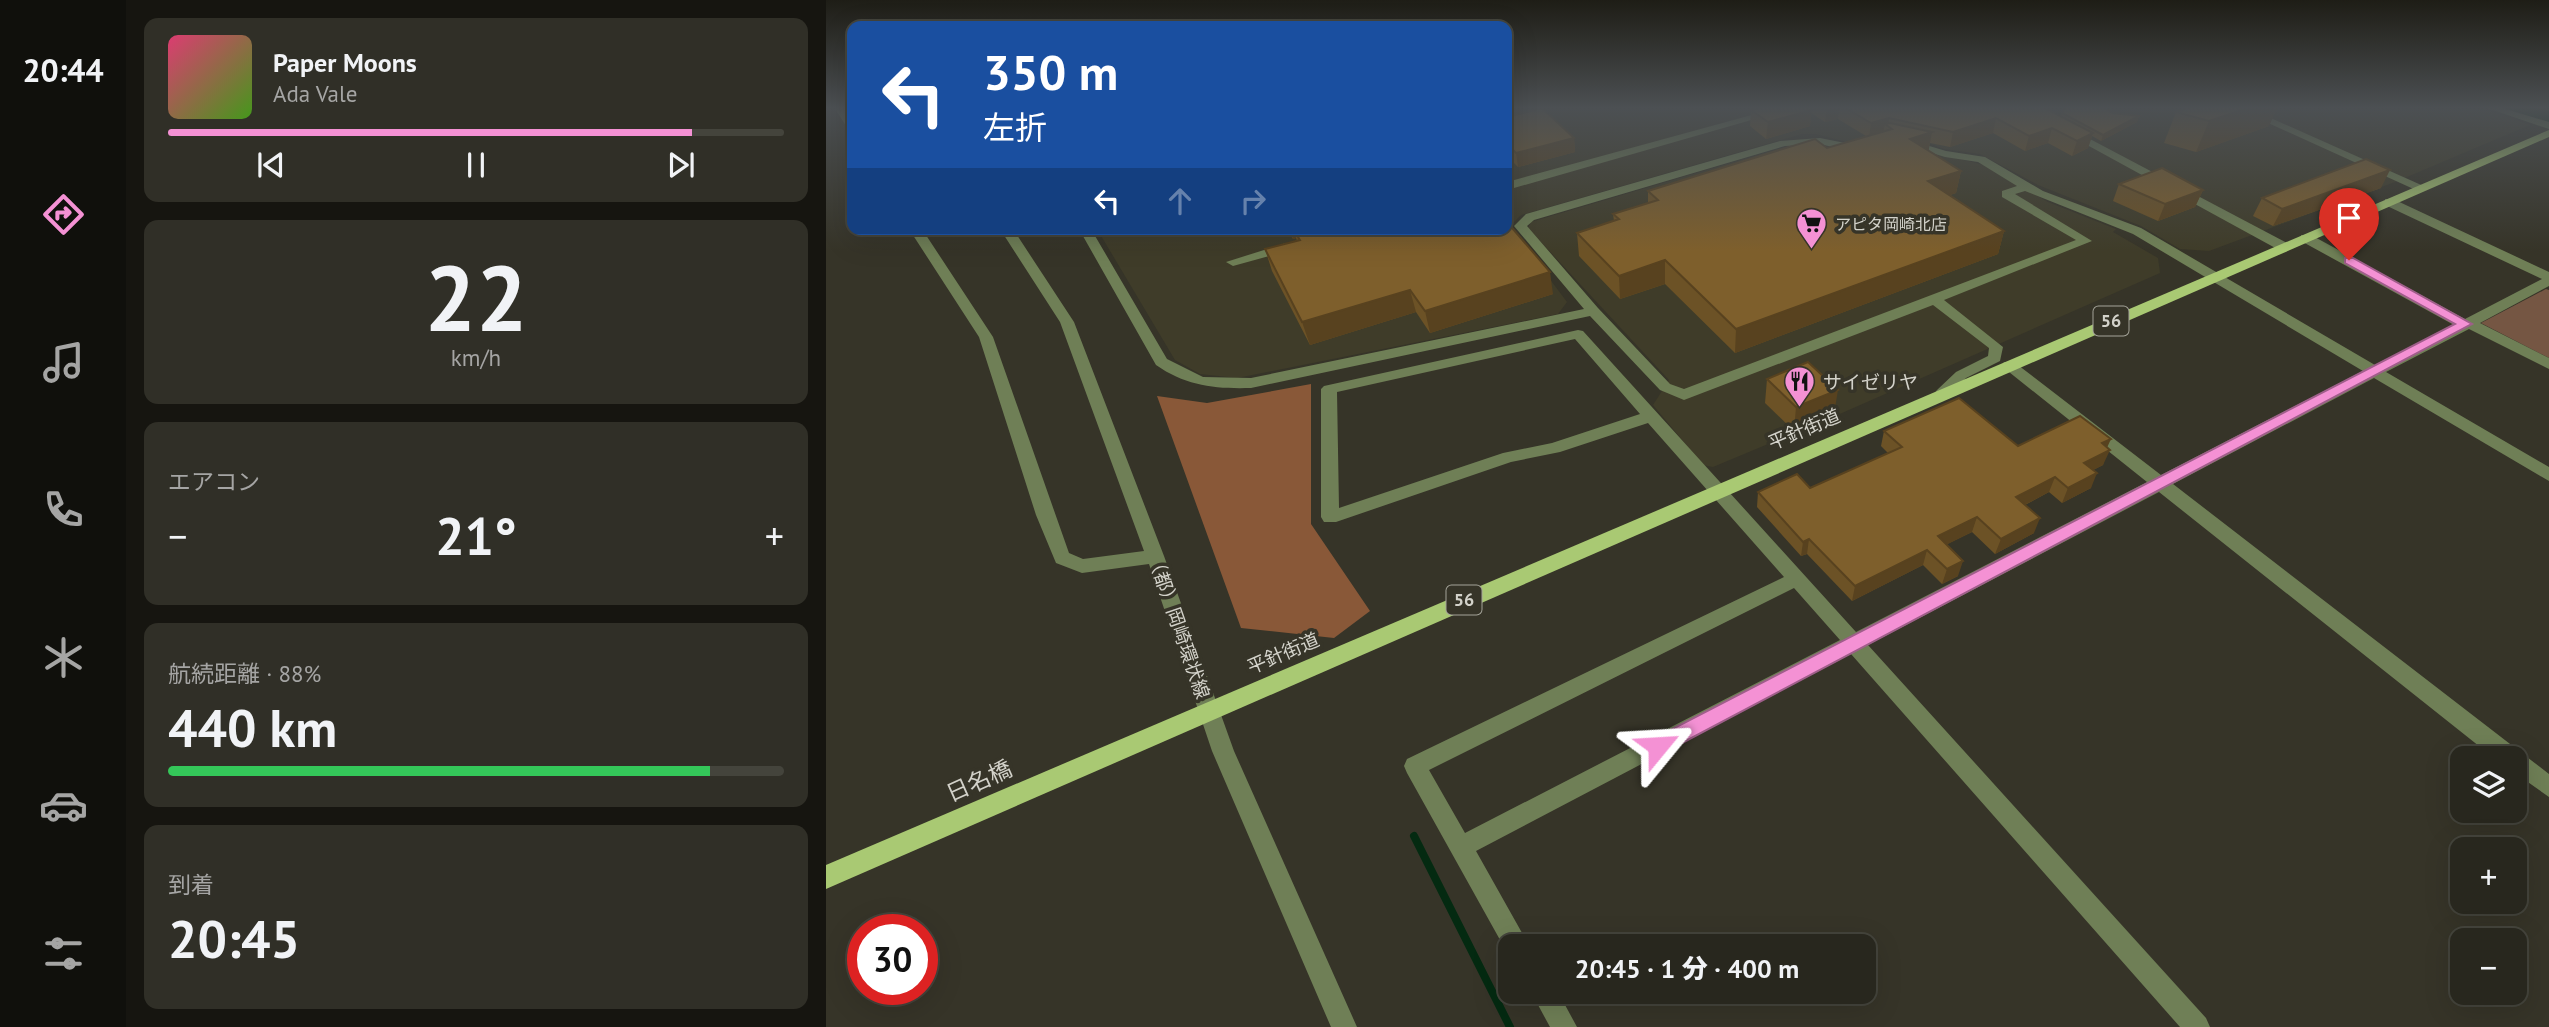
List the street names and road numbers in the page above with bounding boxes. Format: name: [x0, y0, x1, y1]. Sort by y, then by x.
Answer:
road number: 56: [2094, 306, 2128, 335]
street label: 平針街道: [1764, 403, 1844, 455]
street label: （都）岡崎環状線: [1143, 550, 1215, 702]
road number: 56: [1446, 586, 1482, 614]
street label: 平針街道: [1243, 627, 1323, 679]
street label: 日名橋: [941, 753, 1016, 808]

